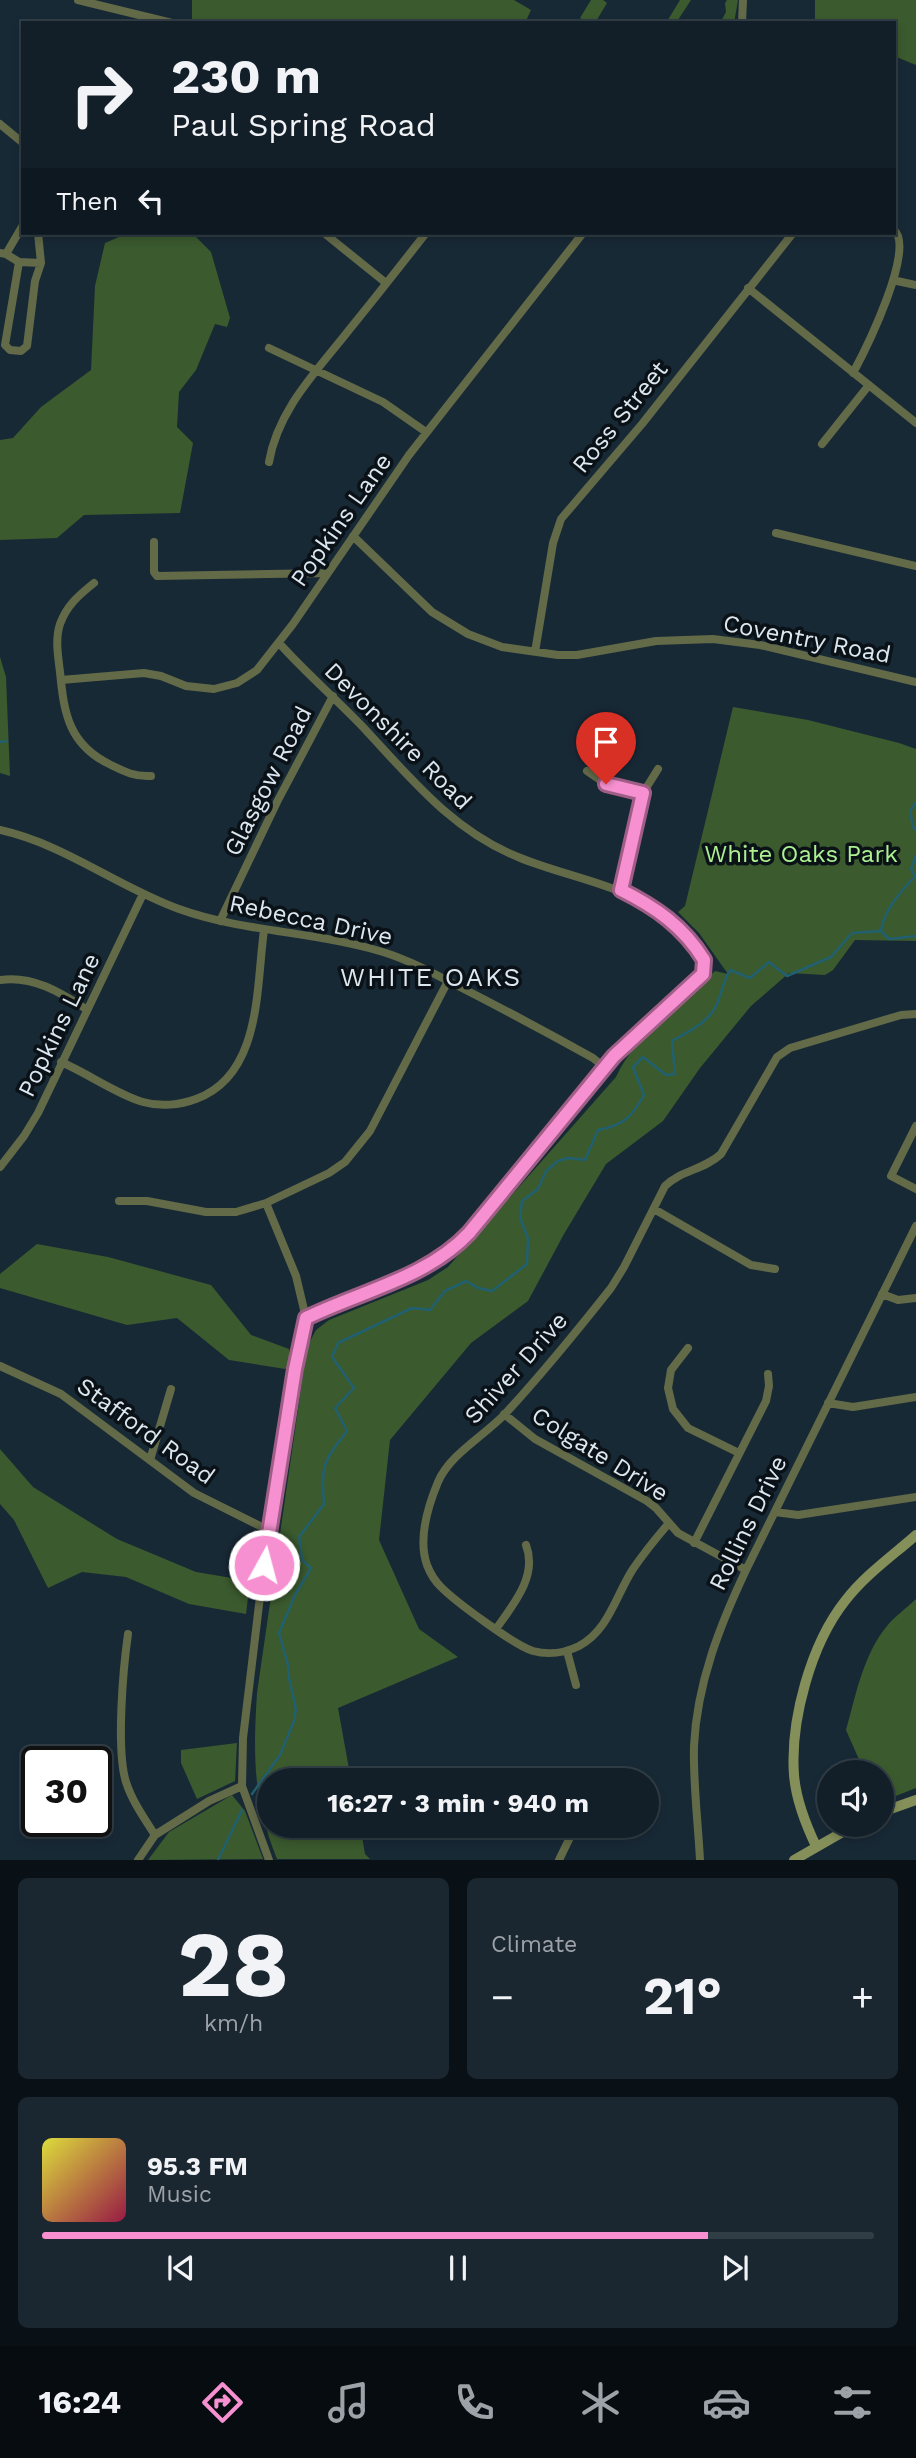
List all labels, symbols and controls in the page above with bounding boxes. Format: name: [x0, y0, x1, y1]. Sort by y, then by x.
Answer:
text: 230 m: [171, 47, 321, 105]
icon: right: [56, 49, 147, 140]
text: Paul Spring Road: [171, 106, 436, 144]
icon: left: [132, 182, 170, 220]
text: Then: [56, 186, 118, 216]
street label: Ross Street: [566, 355, 674, 479]
street label: Popkins Lane: [285, 448, 397, 592]
street label: Coventry Road: [721, 609, 893, 669]
street label: Devonshire Road: [319, 657, 477, 815]
street label: Glasgow Road: [218, 702, 318, 860]
pin: [576, 712, 636, 784]
icon: arrive: [587, 723, 625, 761]
park label: White Oaks Park: [704, 840, 898, 868]
street label: Rebecca Drive: [227, 889, 395, 951]
street label: Popkins Lane: [12, 949, 106, 1101]
district label: WHITE OAKS: [340, 962, 522, 992]
street label: Shiver Drive: [459, 1307, 573, 1429]
street label: Stafford Road: [72, 1372, 220, 1490]
street label: Colgate Drive: [526, 1401, 674, 1507]
street label: Rollins Drive: [703, 1451, 793, 1595]
position arrow: [227, 1528, 301, 1602]
speed limit sign: 30: [21, 1746, 112, 1837]
map controls: [817, 1760, 894, 1837]
button: sound: [817, 1760, 894, 1837]
text: 16:27 · 3 min · 940 m: [327, 1788, 589, 1818]
text: 28: [178, 1911, 289, 2018]
text: Climate: [491, 1931, 577, 1958]
text: 21°: [643, 1966, 722, 2027]
text: −: [491, 1975, 514, 2019]
text: +: [851, 1975, 874, 2019]
text: km/h: [204, 2010, 263, 2037]
text: 95.3 FM: [147, 2151, 248, 2181]
text: Music: [147, 2181, 212, 2208]
icon: previous: [162, 2249, 200, 2287]
icon: pause: [439, 2249, 477, 2287]
icon: next: [716, 2249, 754, 2287]
icon: directions: [198, 2378, 247, 2427]
icon: music: [324, 2378, 373, 2427]
icon: phone: [450, 2378, 499, 2427]
icon: climate: [576, 2378, 625, 2427]
icon: car: [702, 2378, 751, 2427]
icon: filters: [828, 2378, 877, 2427]
text: 16:24: [39, 2383, 121, 2421]

